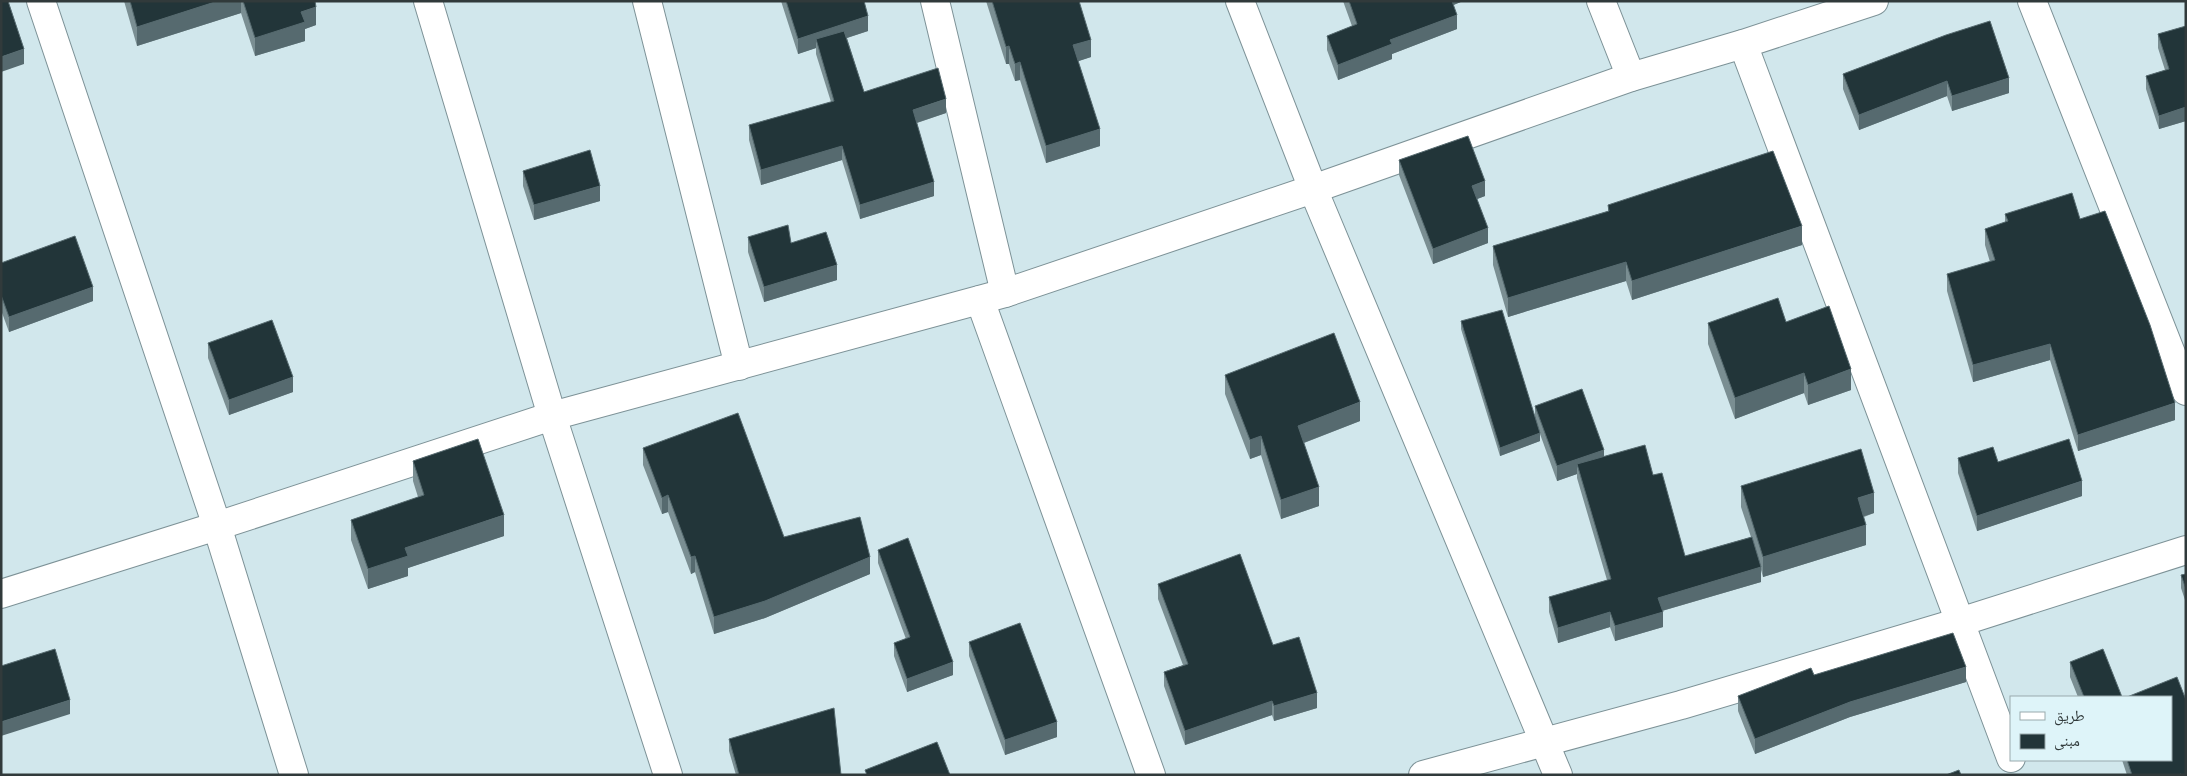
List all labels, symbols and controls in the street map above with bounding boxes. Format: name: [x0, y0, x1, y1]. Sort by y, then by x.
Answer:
legend: [2010, 696, 2172, 761]
text: طريق: [2054, 705, 2085, 726]
text: مبنى: [2054, 730, 2080, 751]

